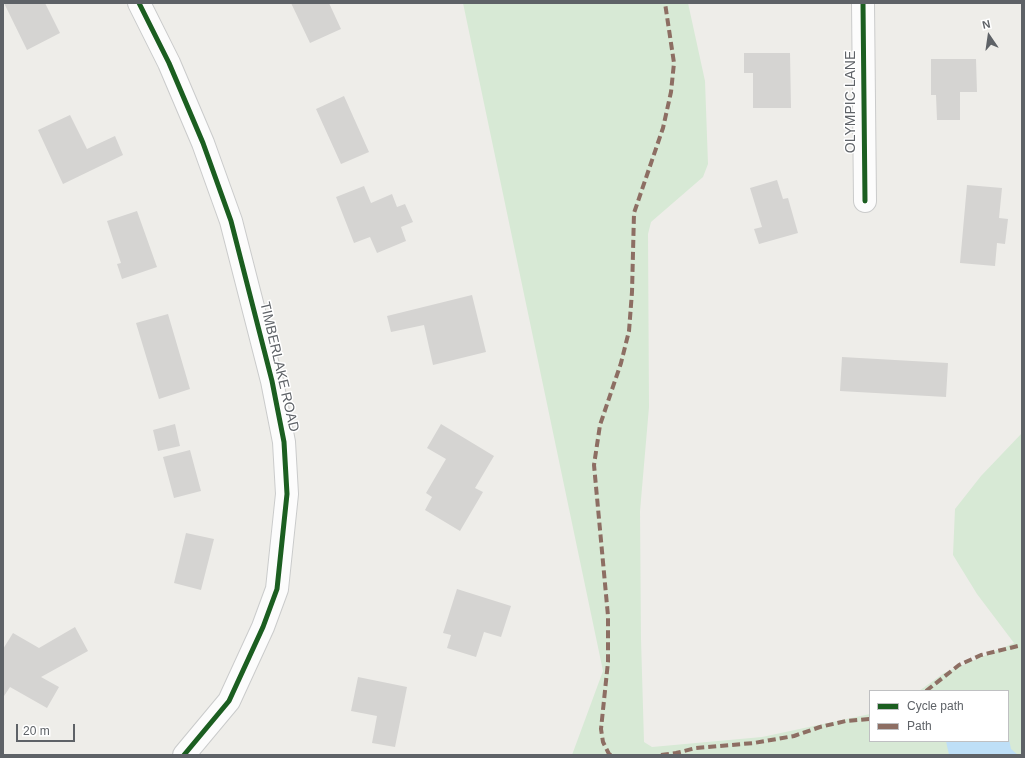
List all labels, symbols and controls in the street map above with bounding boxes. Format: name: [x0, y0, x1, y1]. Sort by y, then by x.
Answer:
north arrow: [969, 16, 1009, 56]
text: N: [981, 18, 992, 31]
street label: OLYMPIC LANE: [843, 51, 859, 153]
street label: TIMBERLAKE ROAD: [256, 300, 302, 434]
legend: [869, 690, 1009, 742]
text: Cycle path: [907, 699, 964, 713]
scale bar: [18, 716, 77, 742]
text: Path: [907, 719, 932, 733]
text: 20 m: [23, 724, 50, 738]

